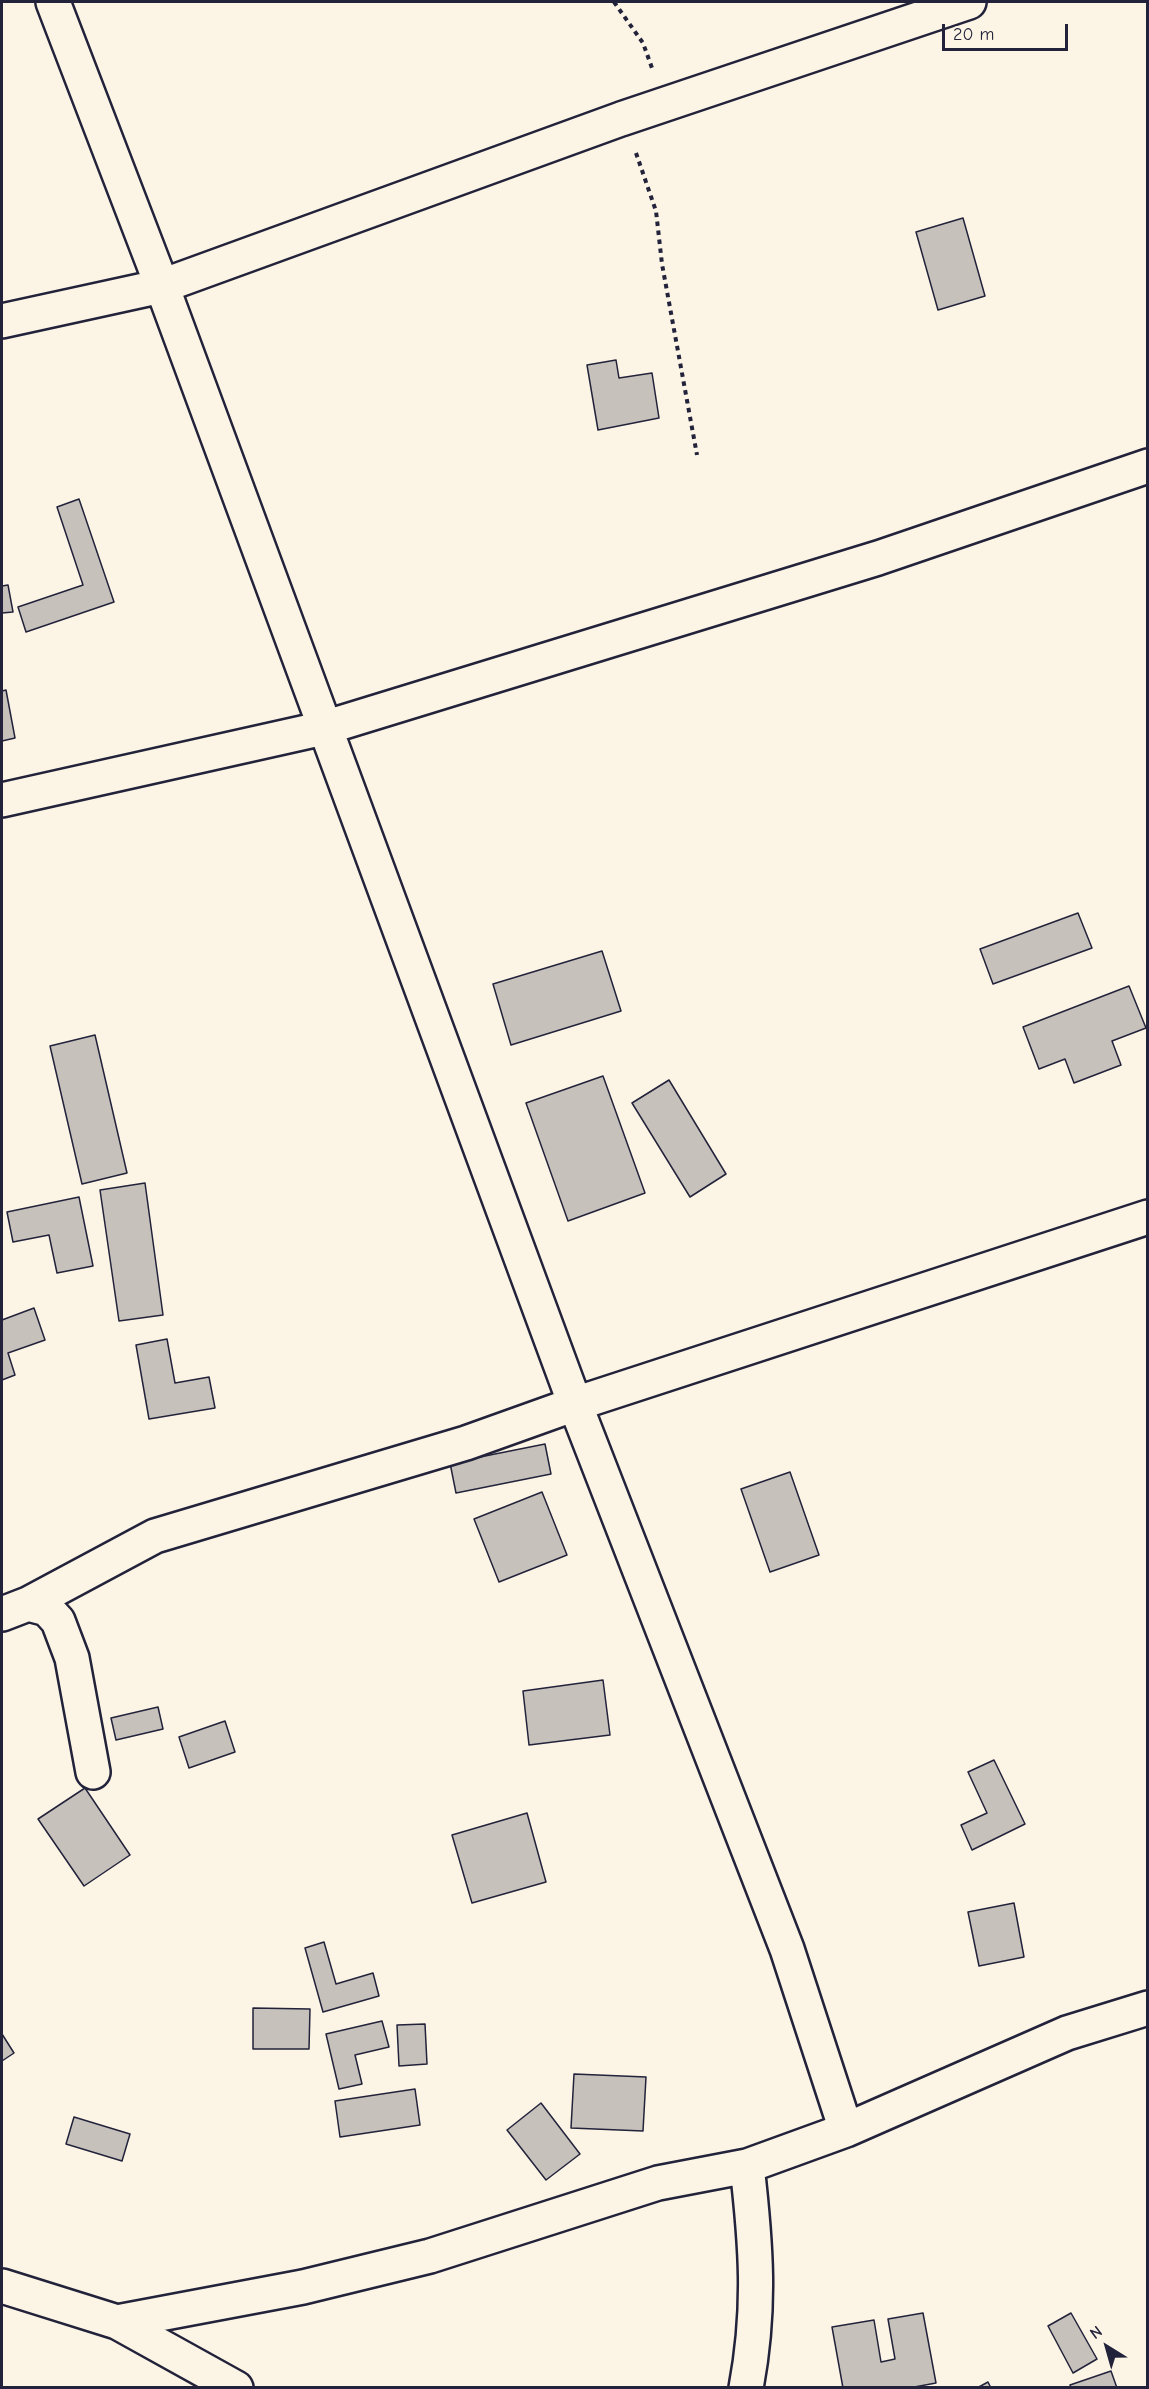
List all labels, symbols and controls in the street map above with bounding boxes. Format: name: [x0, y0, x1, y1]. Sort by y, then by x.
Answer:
scale bar: [945, 12, 1071, 50]
text: 20 m: [953, 24, 994, 45]
north arrow: [1077, 2317, 1137, 2377]
text: N: [1087, 2322, 1106, 2343]

